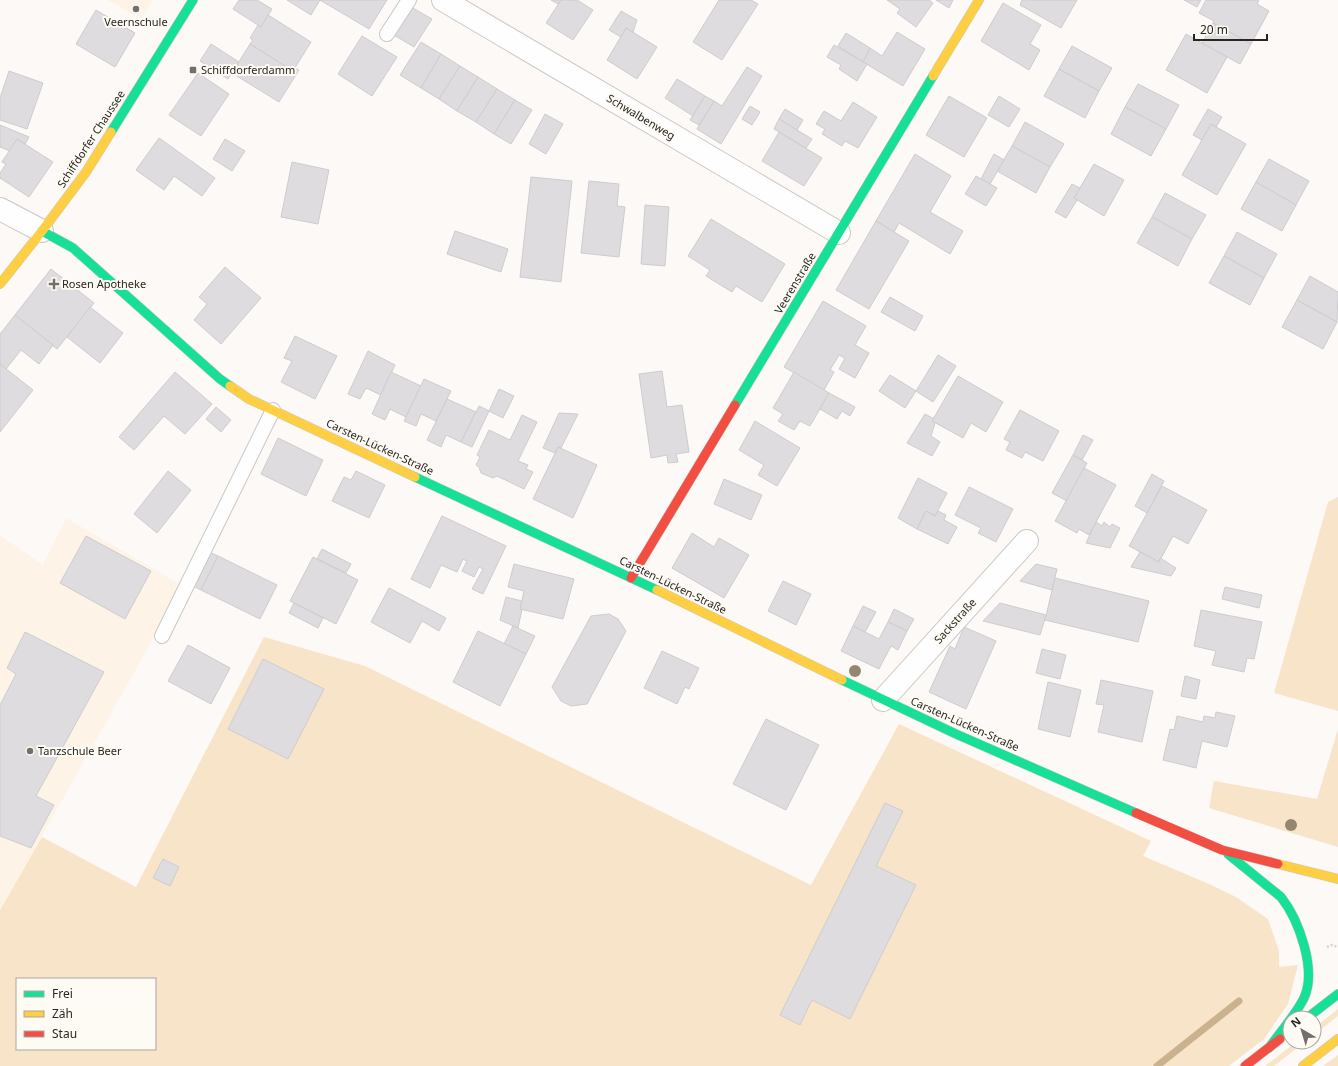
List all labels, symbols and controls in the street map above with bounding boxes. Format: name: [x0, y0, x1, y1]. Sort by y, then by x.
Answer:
marker: Veernschule: [131, 4, 141, 14]
place label: Veernschule: [104, 14, 168, 29]
scale bar: [1194, 16, 1267, 42]
text: 20 m: [1200, 21, 1228, 38]
place label: Schiffdorferdamm: [201, 62, 295, 77]
marker: Schiffdorferdamm: [188, 65, 198, 75]
street label: Schiffdorfer Chaussee: [53, 87, 128, 190]
street label: Schwalbenweg: [604, 90, 678, 143]
street label: Veerenstraße: [770, 249, 819, 316]
place label: Rosen Apotheke: [62, 276, 146, 291]
marker: Rosen Apotheke: [49, 279, 59, 289]
street label: Carsten-Lücken-Straße: [324, 415, 437, 478]
street label: Carsten-Lücken-Straße: [617, 552, 729, 617]
street label: Sackstraße: [930, 595, 979, 647]
street label: Carsten-Lücken-Straße: [909, 693, 1022, 754]
place label: Tanzschule Beer: [38, 743, 122, 758]
marker: Tanzschule Beer: [25, 746, 35, 756]
legend: [16, 978, 156, 1050]
text: Frei: [52, 985, 73, 1002]
text: Zäh: [52, 1005, 73, 1022]
north arrow: [1282, 1010, 1322, 1050]
text: N: [1287, 1013, 1304, 1030]
text: Stau: [52, 1025, 77, 1042]

